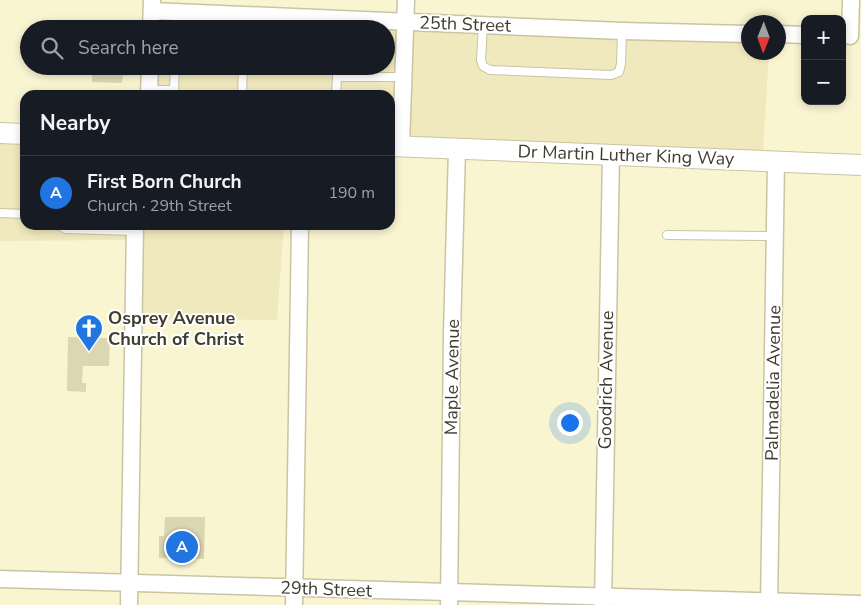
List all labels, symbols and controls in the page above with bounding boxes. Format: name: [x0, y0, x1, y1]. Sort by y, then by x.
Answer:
street label: 25th Street: [419, 10, 512, 38]
north arrow: [741, 15, 786, 60]
map controls: [801, 15, 846, 105]
button: +: [801, 15, 846, 60]
search box: [20, 20, 395, 75]
icon: search: [38, 34, 66, 62]
text: Search here: [78, 35, 179, 61]
button: −: [801, 60, 846, 105]
text: Nearby: [40, 109, 110, 137]
street label: Dr Martin Luther King Way: [517, 139, 735, 171]
text: First Born Church: [87, 169, 242, 195]
text: A: [50, 182, 62, 204]
text: 190 m: [328, 182, 375, 204]
text: Church · 29th Street: [87, 195, 231, 217]
street label: Palmadelia Avenue: [760, 305, 786, 461]
place label: Osprey Avenue Church of Christ: [108, 306, 244, 351]
street label: Goodrich Avenue: [593, 310, 619, 450]
church icon: Osprey Avenue Church of Christ: [74, 313, 104, 352]
street label: Maple Avenue: [439, 319, 465, 435]
your location: [557, 410, 583, 436]
pin: A: [166, 528, 198, 566]
street label: 29th Street: [280, 575, 373, 603]

